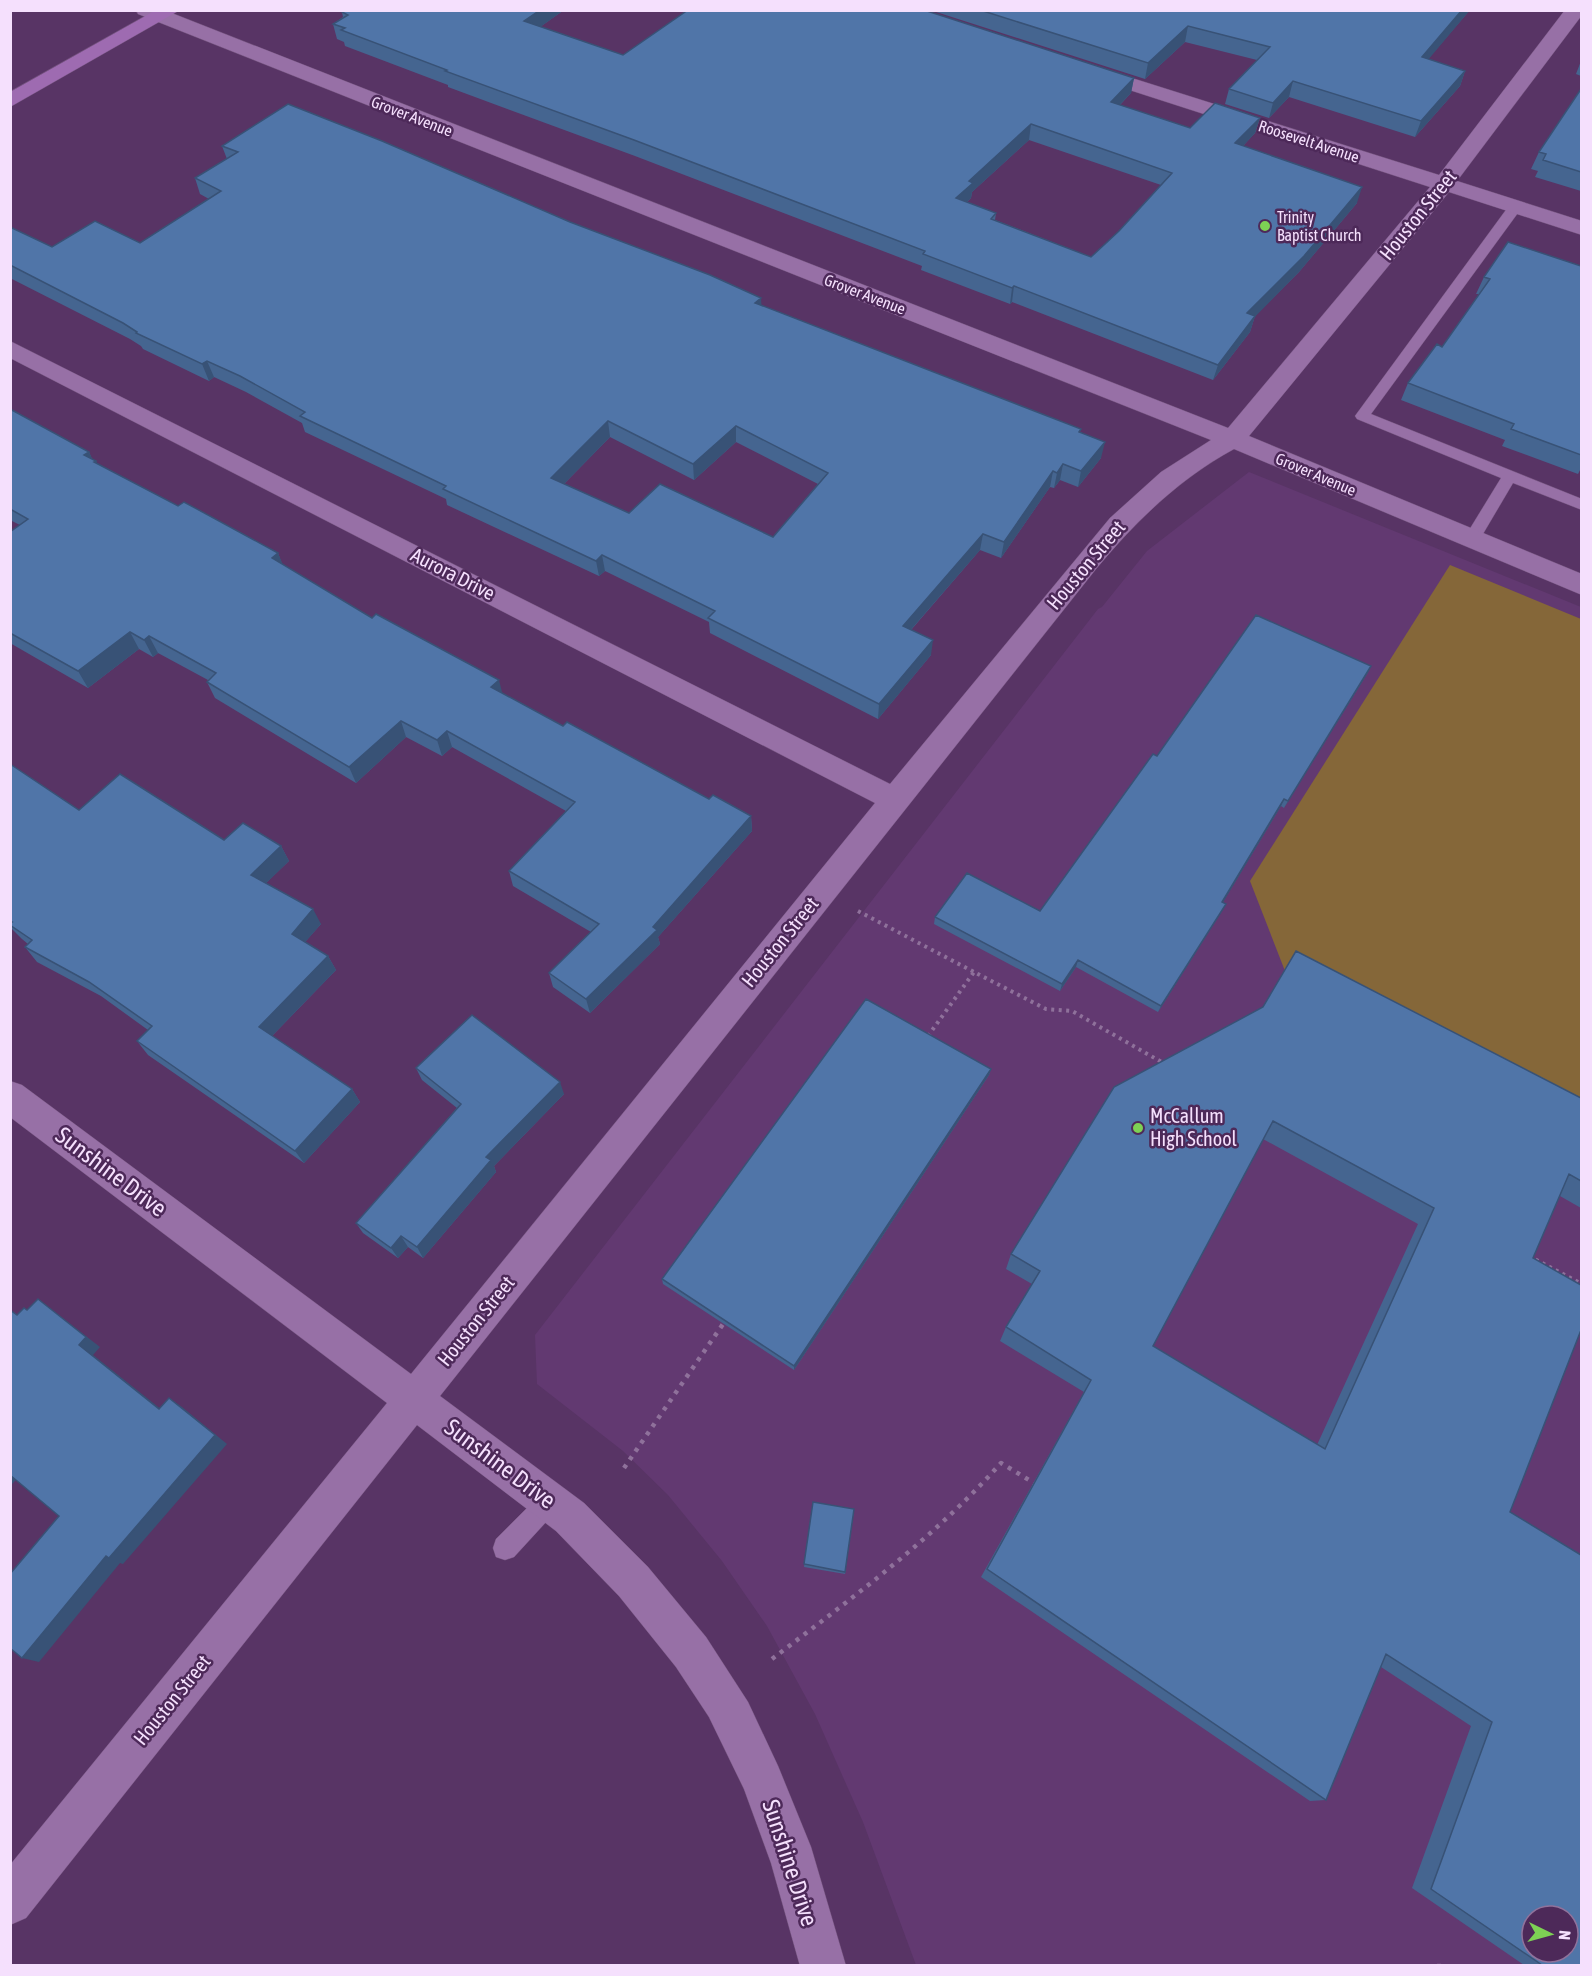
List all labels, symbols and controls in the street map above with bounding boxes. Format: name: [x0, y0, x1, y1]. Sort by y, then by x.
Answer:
street label: Grover Avenue: [369, 92, 455, 140]
street label: Roosevelt Avenue: [1256, 116, 1362, 166]
street label: Houston Street: [1374, 165, 1461, 264]
place label: Trinity Baptist Church: [1277, 208, 1361, 245]
marker: Trinity Baptist Church: [1258, 219, 1272, 233]
street label: Grover Avenue: [822, 270, 908, 318]
street label: Grover Avenue: [1273, 449, 1359, 499]
street label: Houston Street: [1042, 515, 1130, 614]
street label: Aurora Drive: [407, 543, 499, 604]
street label: Houston Street: [736, 892, 823, 991]
place label: McCallum High School: [1150, 1104, 1238, 1150]
street label: Sunshine Drive: [51, 1121, 172, 1222]
marker: McCallum High School: [1131, 1121, 1145, 1135]
street label: Houston Street: [432, 1271, 519, 1370]
street label: Sunshine Drive: [440, 1413, 561, 1514]
street label: Houston Street: [128, 1650, 215, 1749]
street label: Sunshine Drive: [757, 1796, 824, 1929]
north arrow: [1520, 1904, 1580, 1964]
text: N: [1556, 1930, 1574, 1941]

